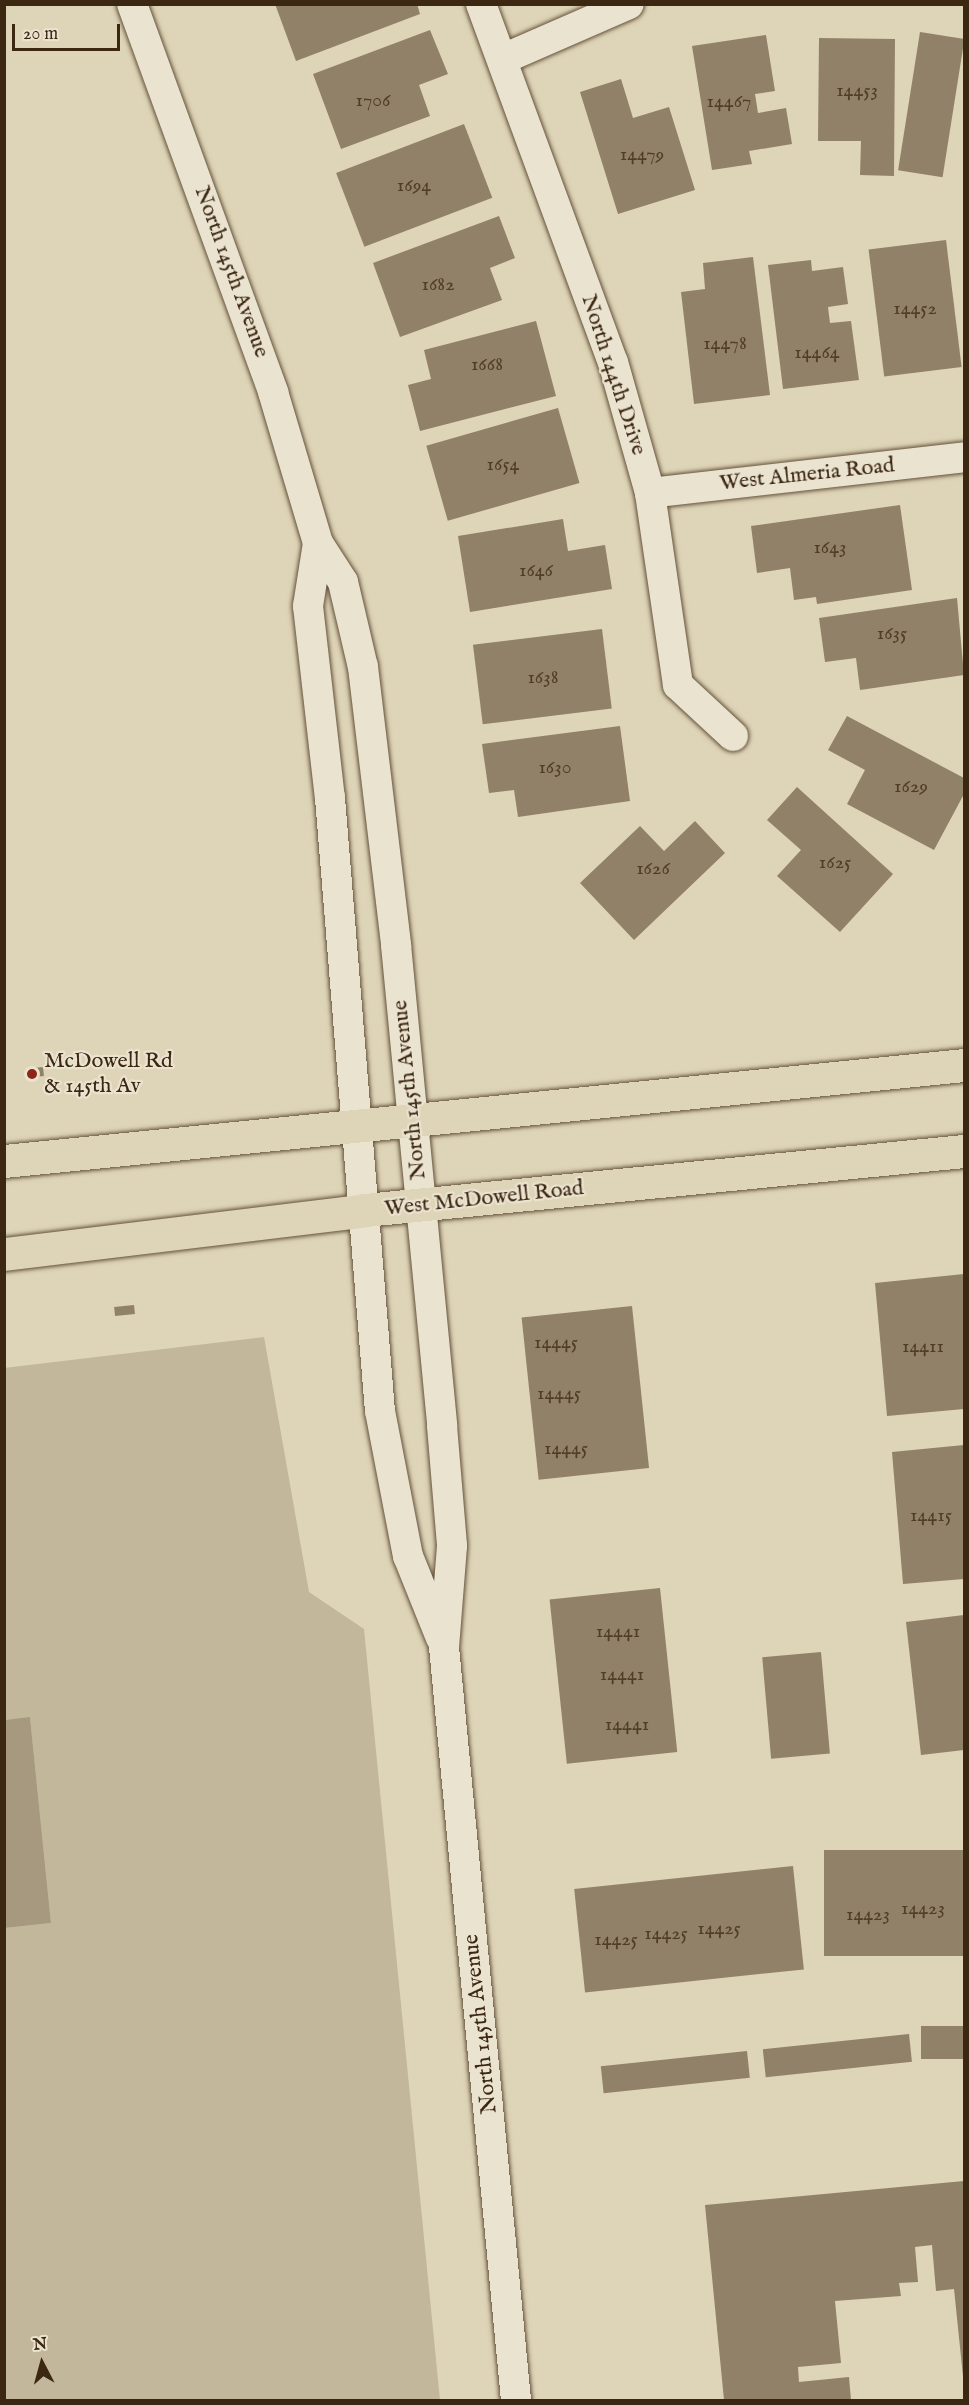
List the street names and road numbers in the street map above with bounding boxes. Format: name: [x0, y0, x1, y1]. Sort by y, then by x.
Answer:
street label: North 145th Avenue: [188, 183, 274, 361]
street label: North 144th Drive: [575, 291, 651, 459]
street label: West Almeria Road: [718, 453, 896, 497]
street label: North 145th Avenue: [387, 999, 433, 1181]
street label: West McDowell Road: [383, 1175, 585, 1223]
street label: North 145th Avenue: [458, 1933, 504, 2115]

